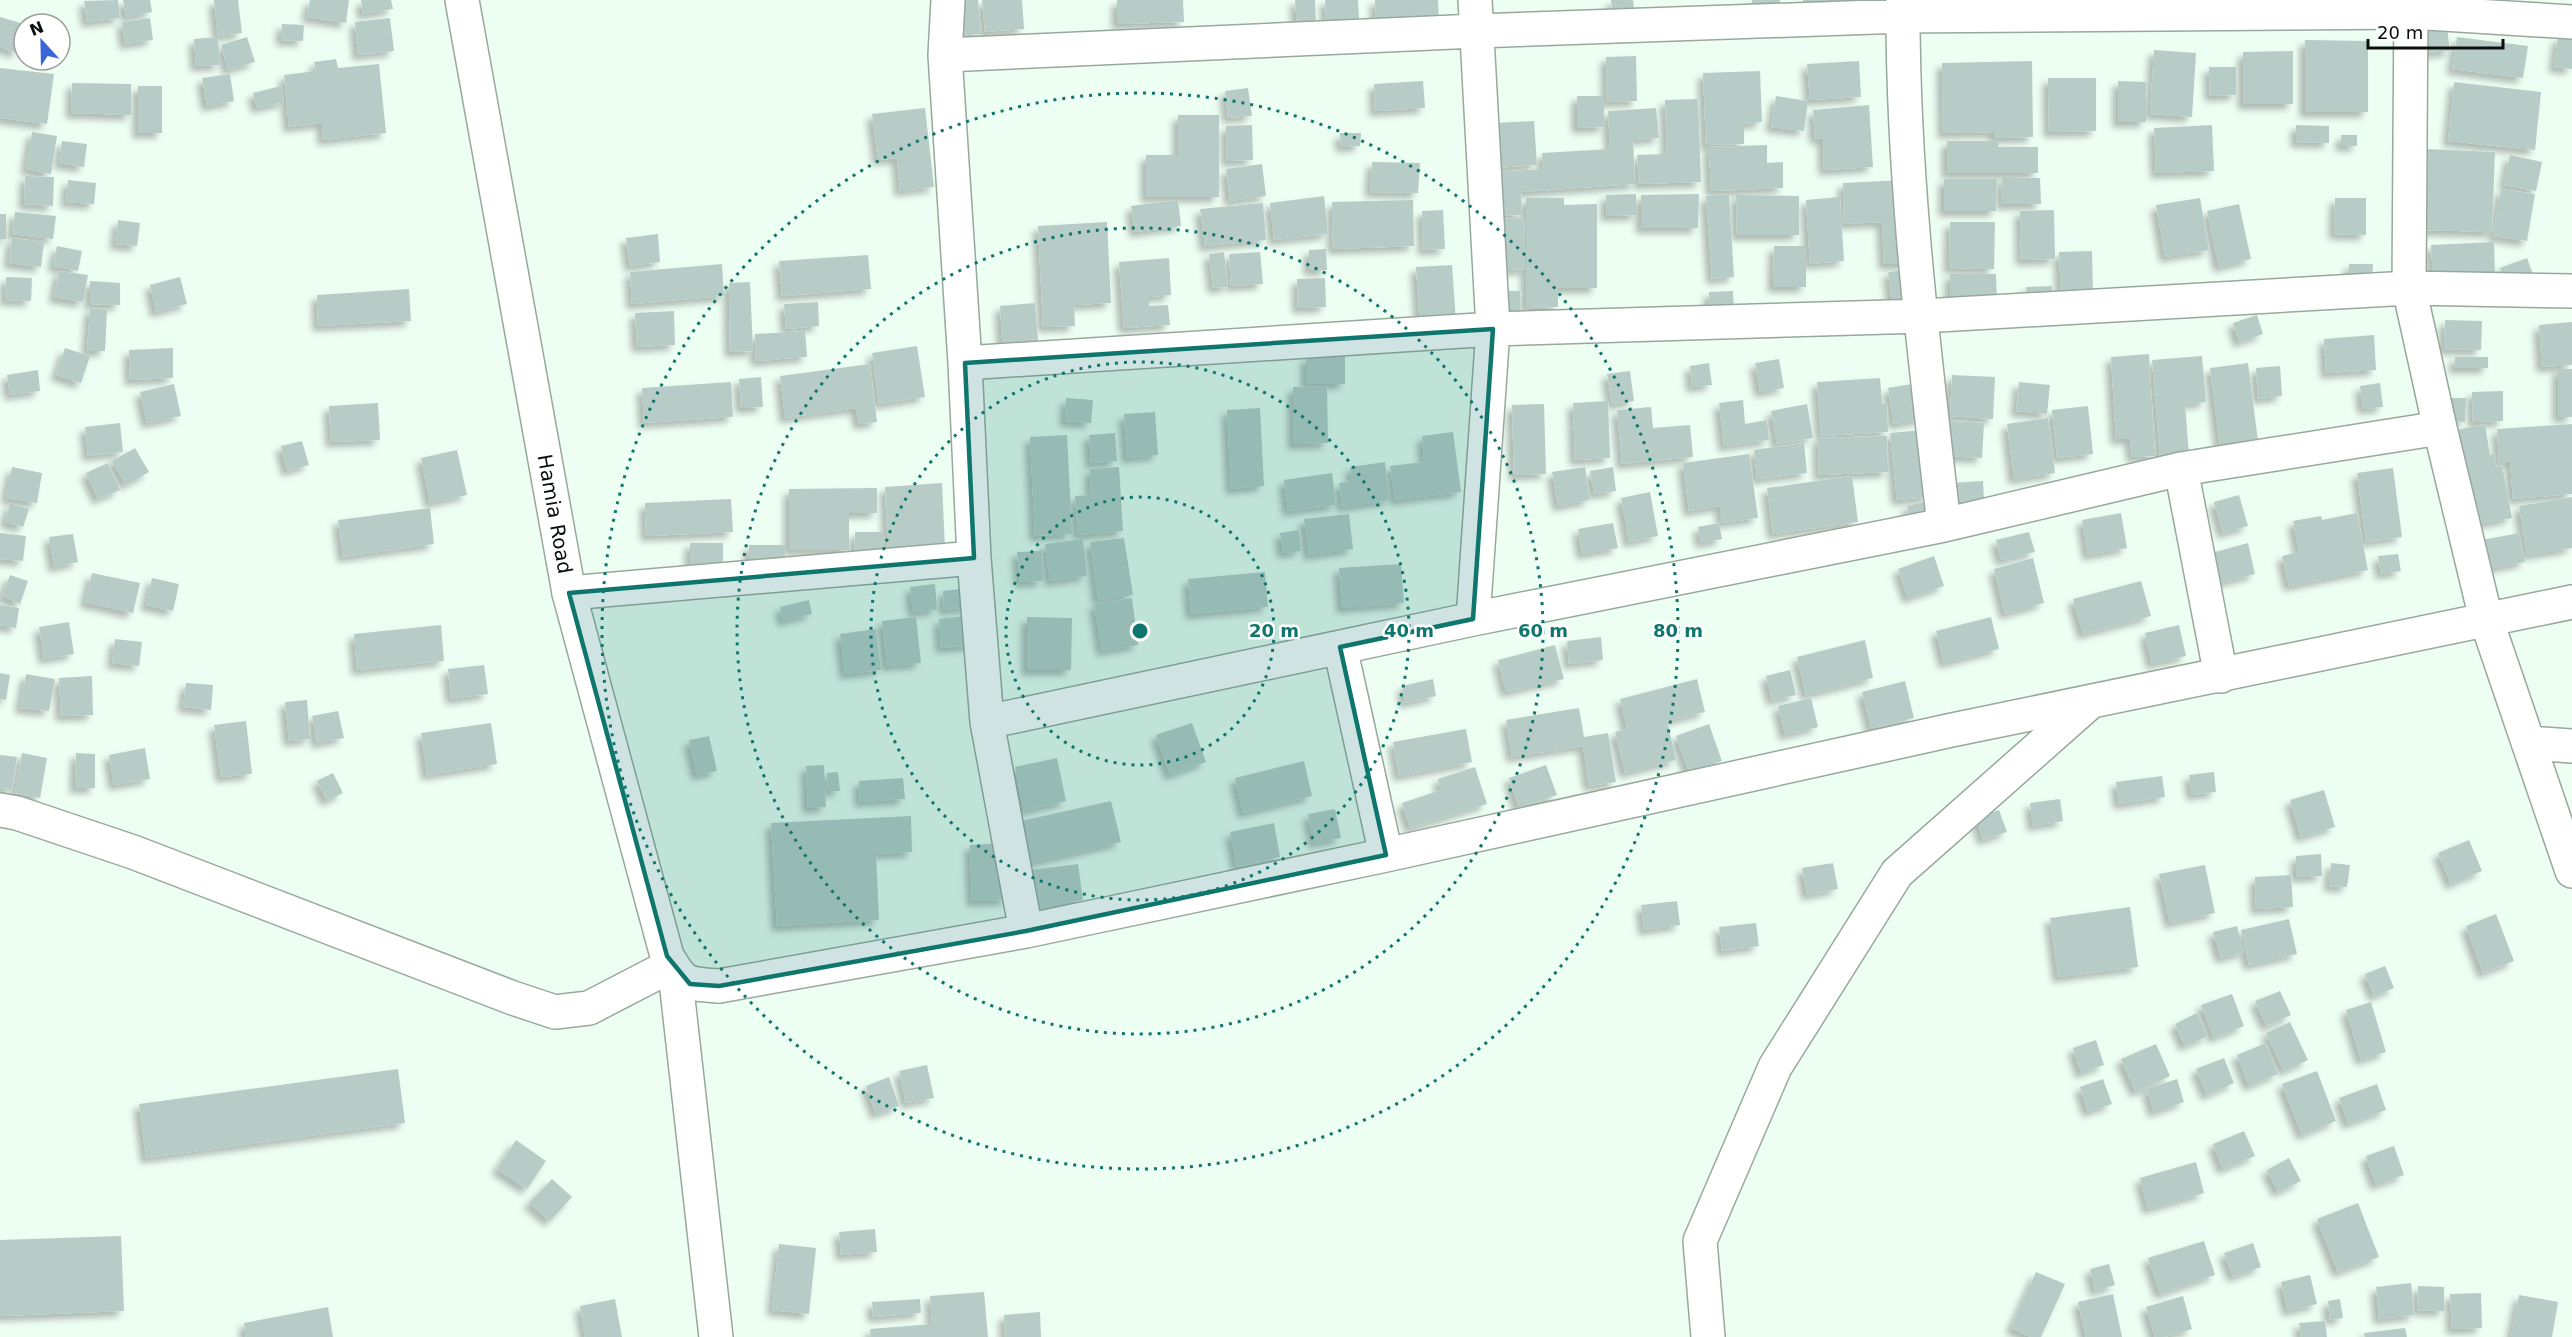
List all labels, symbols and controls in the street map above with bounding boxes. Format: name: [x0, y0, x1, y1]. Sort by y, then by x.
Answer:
north arrow: [12, 12, 72, 72]
scale bar: [2368, 12, 2503, 50]
text: N: [27, 17, 46, 40]
text: 20 m: [2377, 22, 2423, 43]
street label: Hamia Road: [533, 452, 577, 576]
text: 20 m: [1249, 620, 1299, 641]
text: 40 m: [1384, 620, 1434, 641]
text: 60 m: [1518, 620, 1568, 641]
text: 80 m: [1653, 620, 1703, 641]
centre of rings: [1130, 621, 1150, 641]

